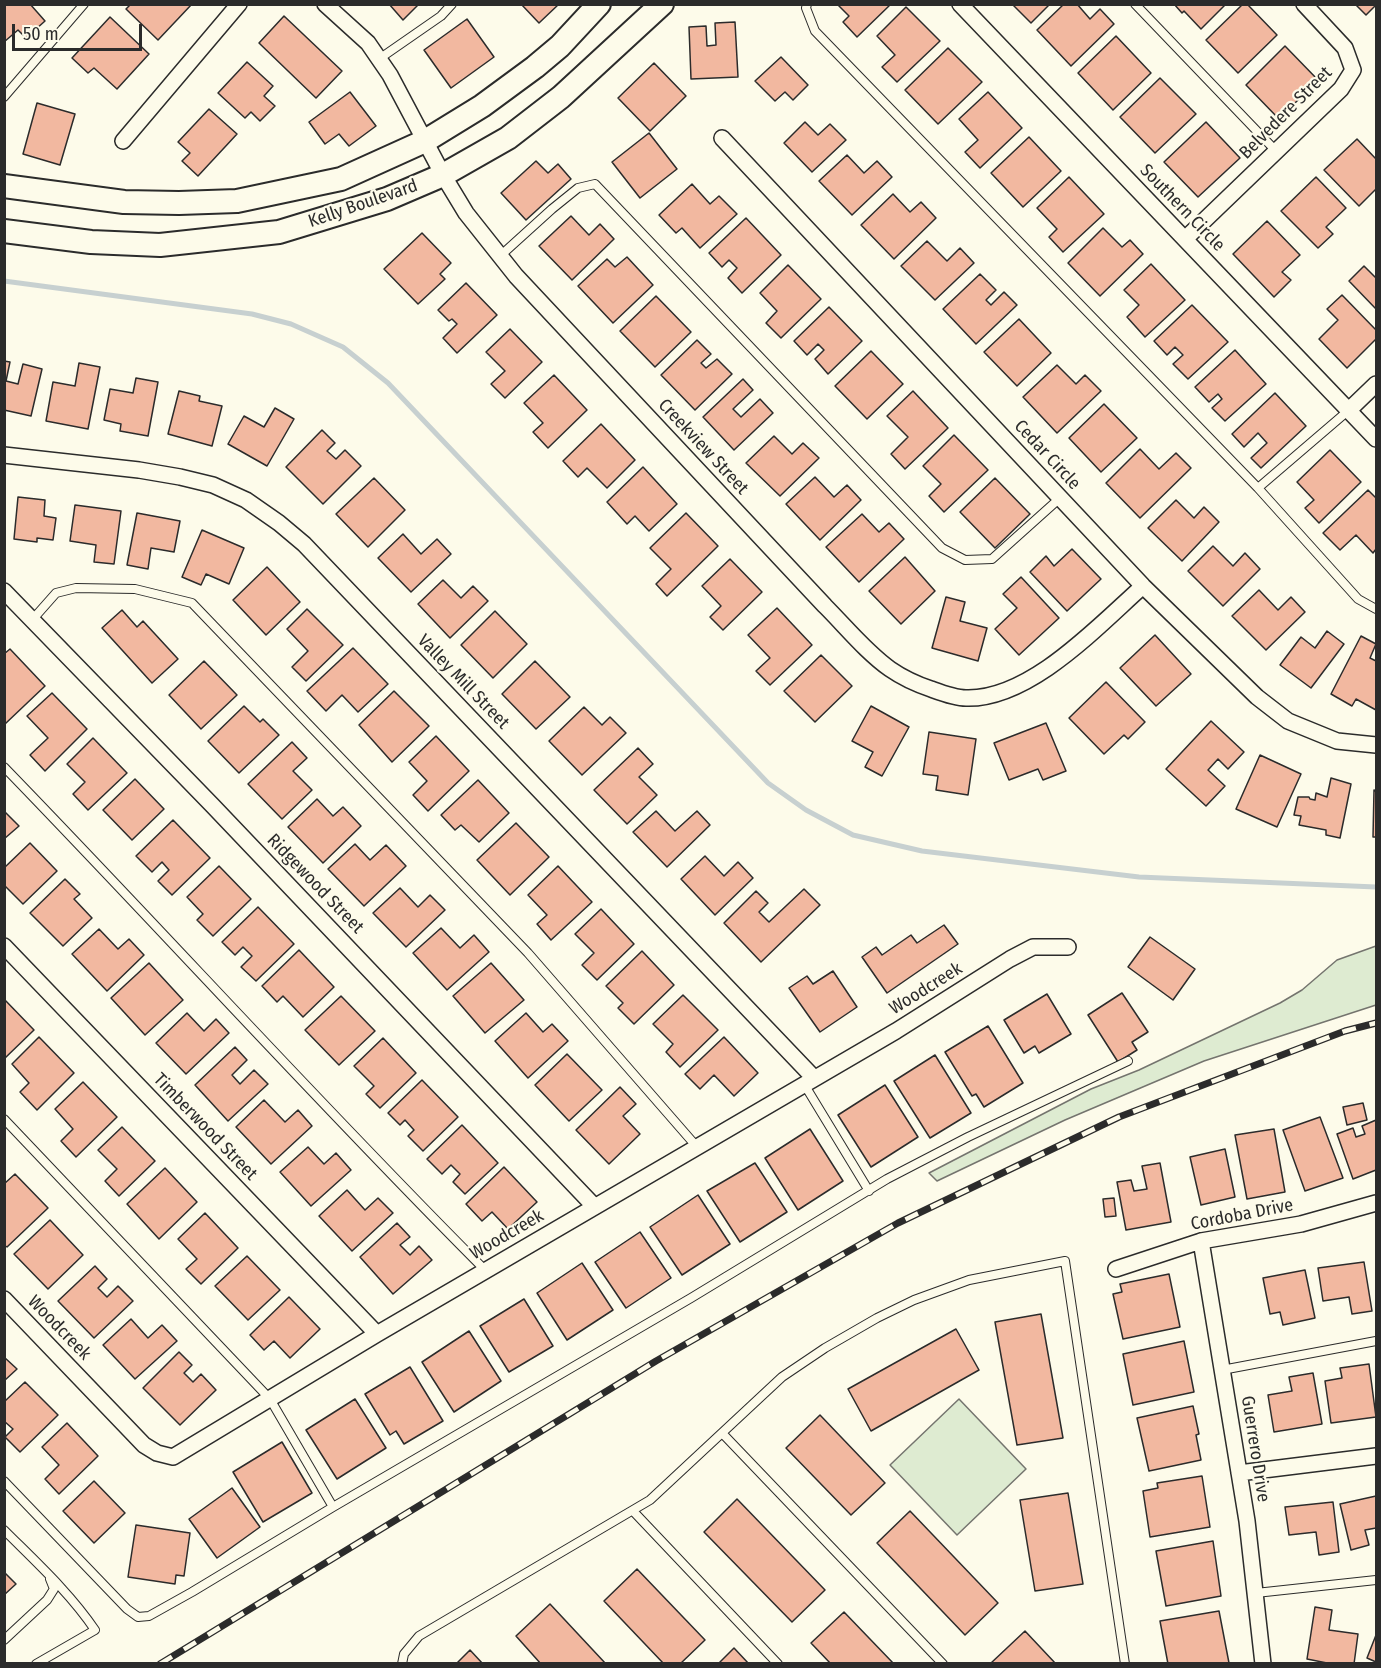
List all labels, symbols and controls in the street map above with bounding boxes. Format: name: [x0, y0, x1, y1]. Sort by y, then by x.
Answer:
scale bar: [15, 12, 146, 50]
text: 50 m: [23, 23, 59, 45]
street label: Belvedere Street: [1235, 62, 1337, 164]
street label: Southern Circle: [1135, 160, 1229, 256]
street label: Kelly Boulevard: [306, 175, 420, 233]
street label: Creekview Street: [653, 395, 753, 499]
street label: Cedar Circle: [1009, 416, 1085, 494]
street label: Valley Mill Street: [413, 630, 513, 734]
street label: Ridgewood Street: [262, 830, 368, 938]
street label: Woodcreek: [886, 958, 966, 1020]
street label: Timberwood Street: [148, 1069, 262, 1185]
street label: Cordoba Drive: [1189, 1195, 1295, 1235]
street label: Woodcreek: [466, 1205, 548, 1265]
street label: Woodcreek: [23, 1291, 95, 1365]
street label: Guerrero Drive: [1236, 1394, 1274, 1504]

